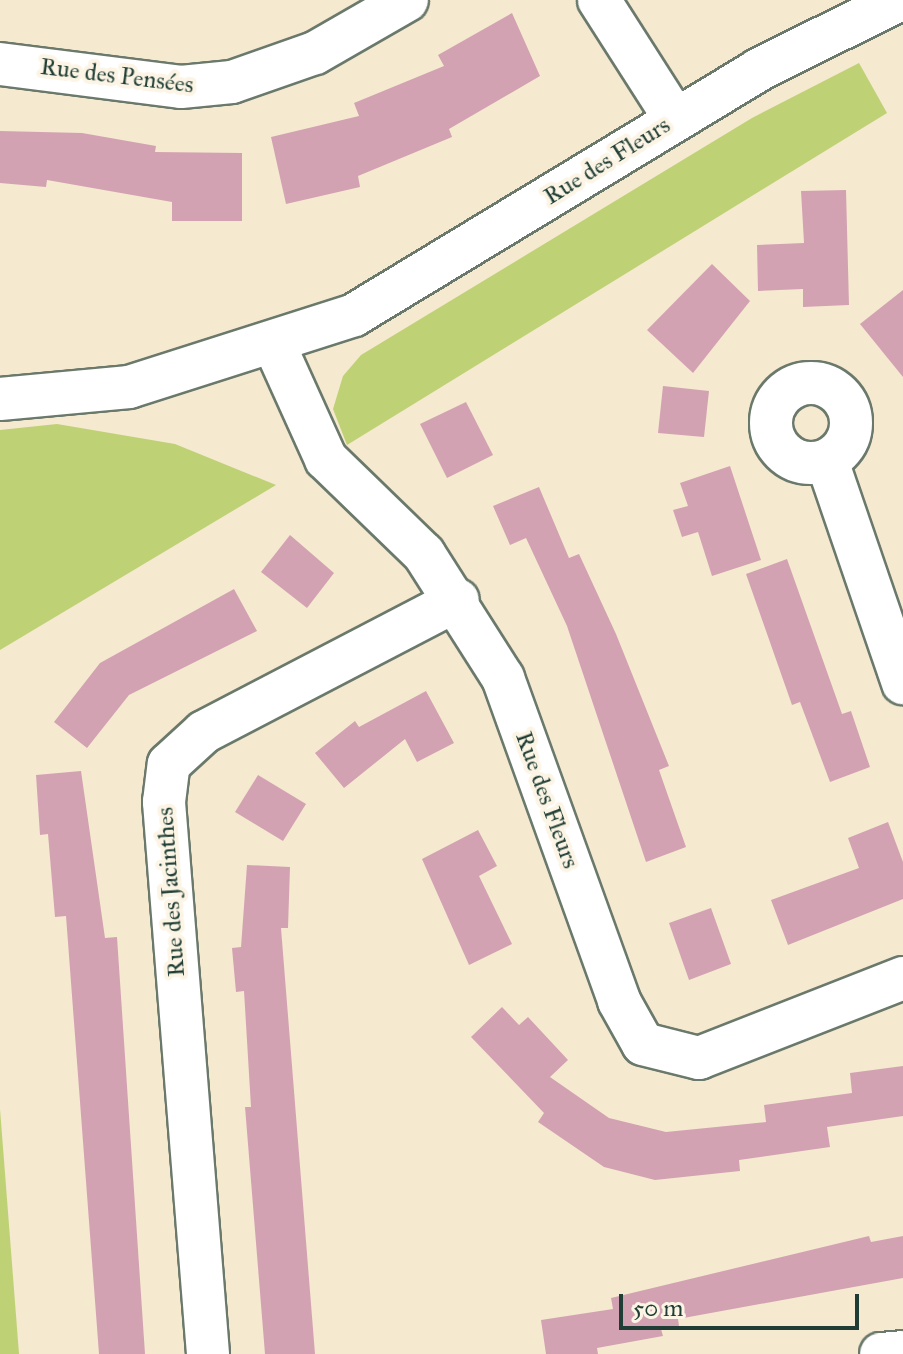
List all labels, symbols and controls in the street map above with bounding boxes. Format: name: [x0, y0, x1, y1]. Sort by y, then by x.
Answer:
street label: Rue des Pensées: [39, 52, 195, 100]
street label: Rue des Fleurs: [539, 111, 675, 211]
street label: Rue des Fleurs: [509, 728, 585, 872]
street label: Rue des Jacinthes: [151, 806, 191, 978]
scale bar: [623, 1278, 863, 1328]
text: 50 m: [633, 1293, 683, 1323]

